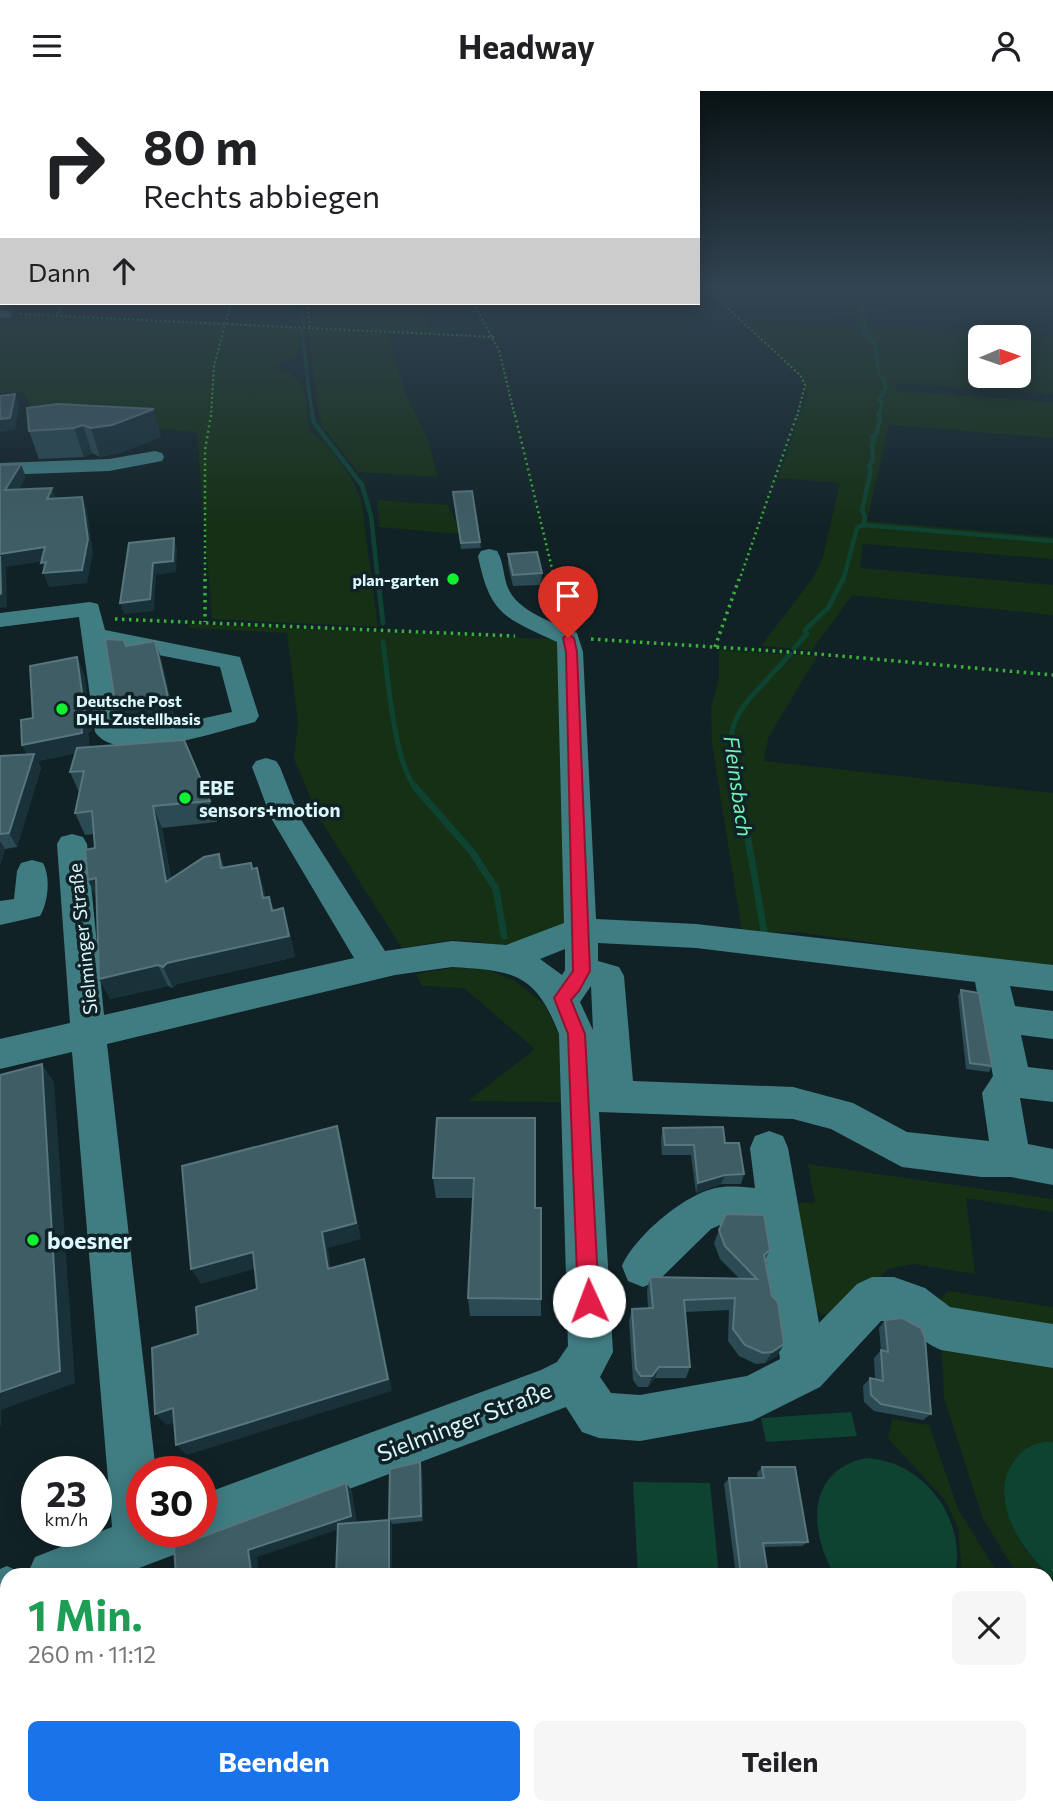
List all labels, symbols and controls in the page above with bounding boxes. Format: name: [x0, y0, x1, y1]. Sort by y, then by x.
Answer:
text: Headway: [458, 26, 595, 66]
icon: menu: [28, 27, 66, 65]
icon: person: [987, 27, 1025, 65]
text: 80 m: [143, 115, 258, 175]
icon: right: [28, 119, 119, 210]
text: Rechts abbiegen: [143, 175, 380, 215]
icon: ahead: [105, 252, 143, 290]
text: Dann: [28, 256, 91, 287]
north arrow: [968, 325, 1031, 389]
map controls: [968, 325, 1031, 388]
pin: [538, 566, 598, 638]
place label: plan-garten: [353, 570, 439, 589]
marker: plan-garten: [445, 571, 461, 587]
icon: arrive: [549, 577, 587, 615]
place label: Deutsche Post DHL Zustellbasis: [76, 691, 201, 728]
marker: Deutsche Post DHL Zustellbasis: [54, 701, 70, 717]
water label: Fleinsbach: [720, 734, 758, 838]
place label: EBE sensors+motion: [199, 776, 340, 821]
marker: EBE sensors+motion: [177, 790, 193, 806]
street label: Sielminger Straße: [63, 862, 101, 1016]
place label: boesner: [47, 1226, 133, 1254]
marker: boesner: [25, 1232, 41, 1248]
position arrow: [552, 1264, 626, 1338]
street label: Sielminger Straße: [373, 1375, 555, 1467]
speed limit sign: 30: [126, 1456, 217, 1547]
text: 23: [46, 1471, 87, 1514]
text: km/h: [45, 1508, 88, 1530]
text: 1 Min.: [28, 1588, 143, 1640]
button: close: [952, 1591, 1026, 1665]
text: 260 m · 11:12: [28, 1640, 156, 1668]
button: Beenden: [28, 1721, 520, 1801]
button: Teilen: [534, 1721, 1026, 1801]

